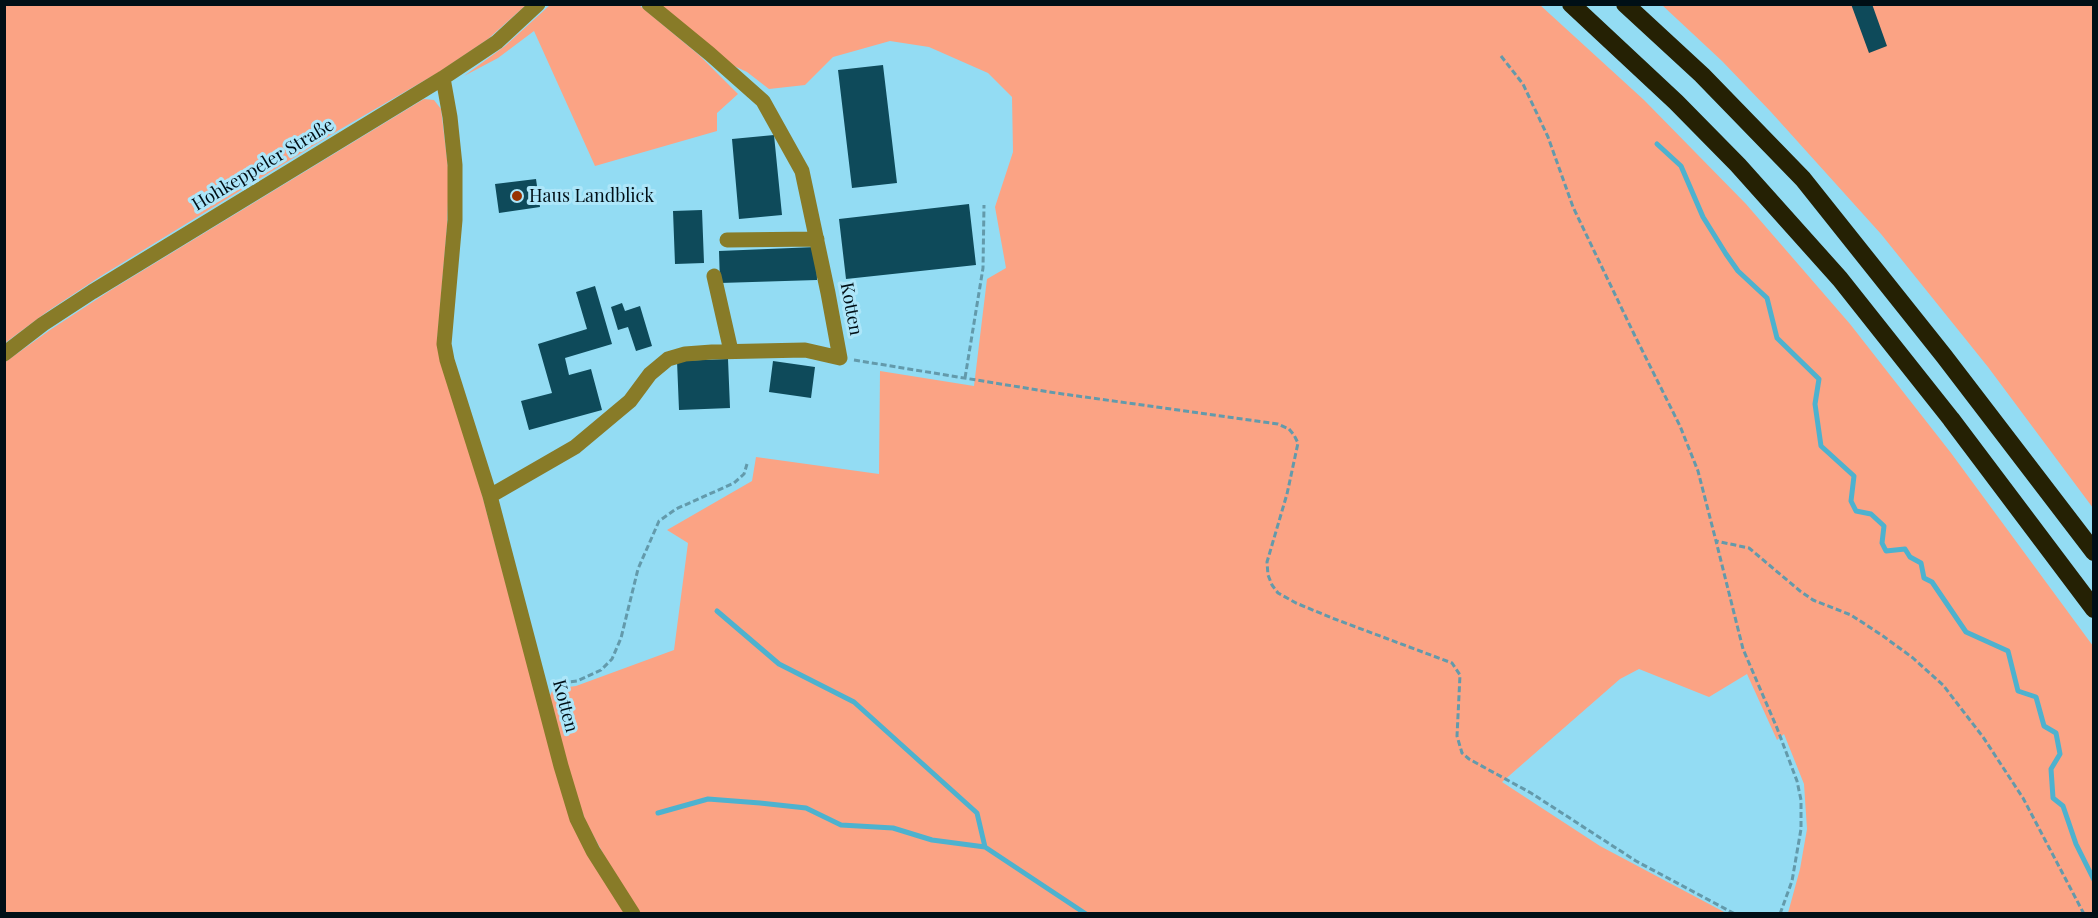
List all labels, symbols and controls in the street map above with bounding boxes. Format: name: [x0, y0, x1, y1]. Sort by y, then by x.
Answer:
street label: Hohkeppeler Straße: [188, 114, 338, 216]
place label: Haus Landblick: [529, 185, 654, 207]
marker: Haus Landblick: [510, 189, 524, 203]
street label: Kotten: [835, 281, 867, 337]
street label: Kotten: [548, 677, 582, 735]

